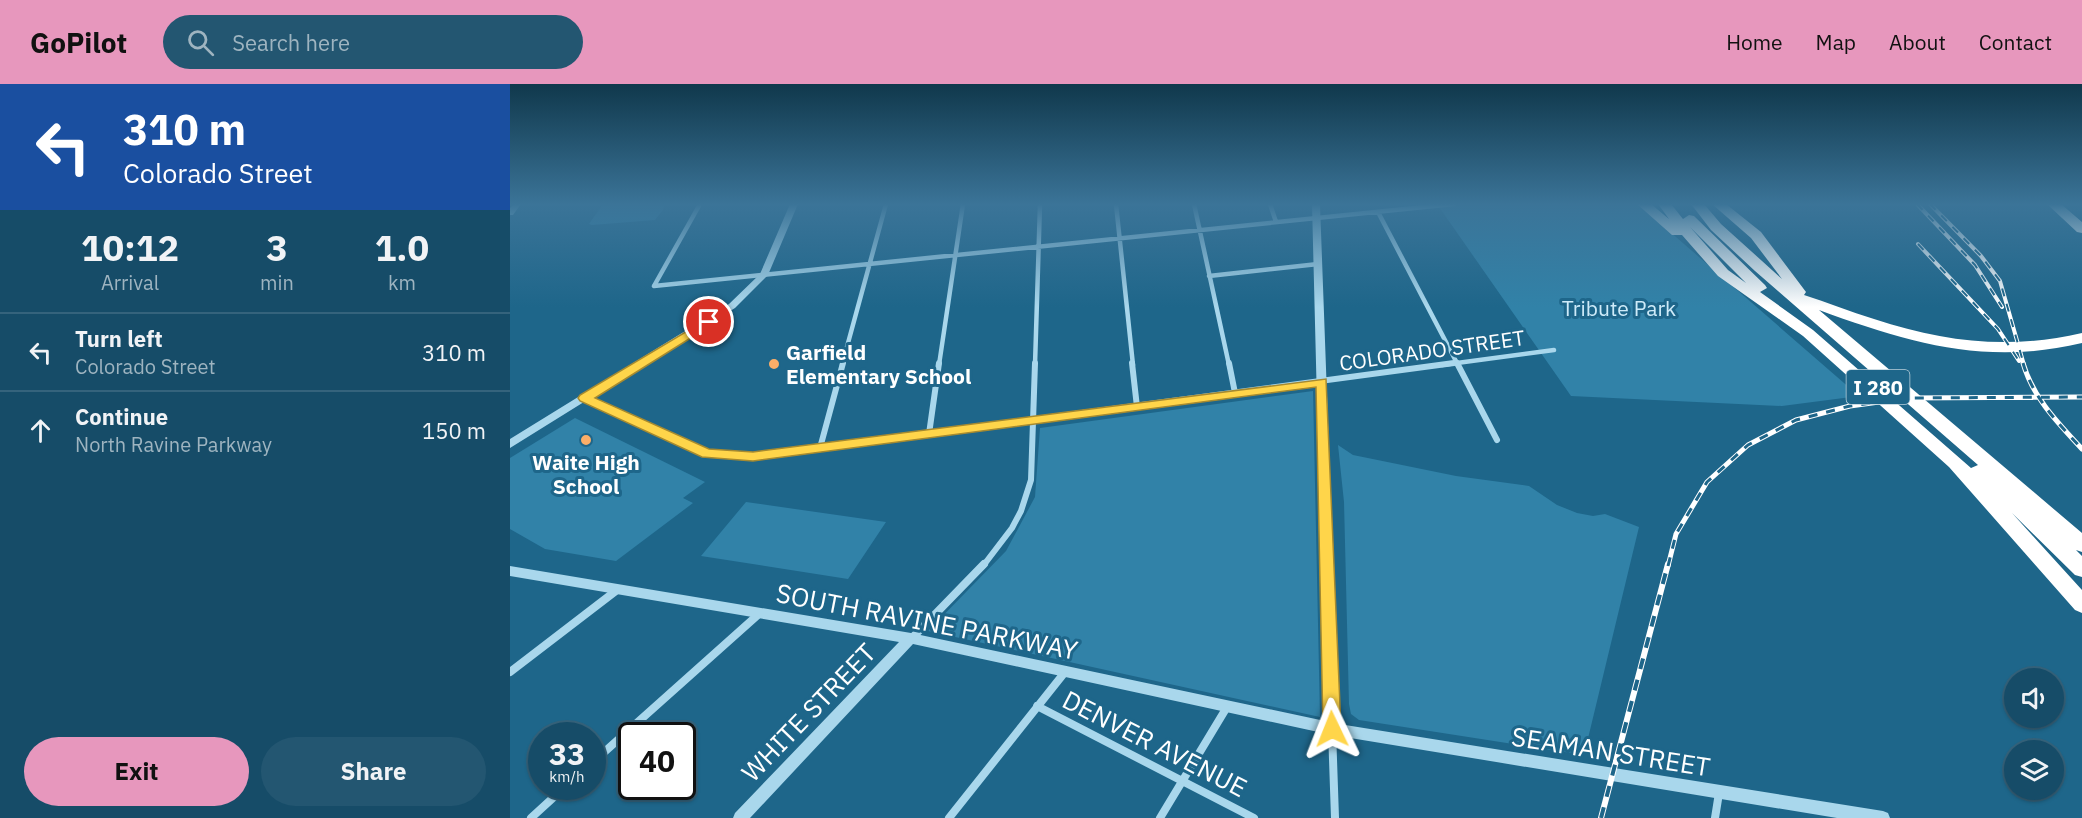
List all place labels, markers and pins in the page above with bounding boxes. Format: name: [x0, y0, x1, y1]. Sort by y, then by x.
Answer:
pin: [683, 296, 734, 347]
place label: Garfield Elementary School: [786, 338, 971, 390]
marker: Garfield Elementary School: [767, 357, 781, 371]
marker: Waite High School: [579, 433, 593, 447]
place label: Waite High School: [532, 448, 640, 500]

